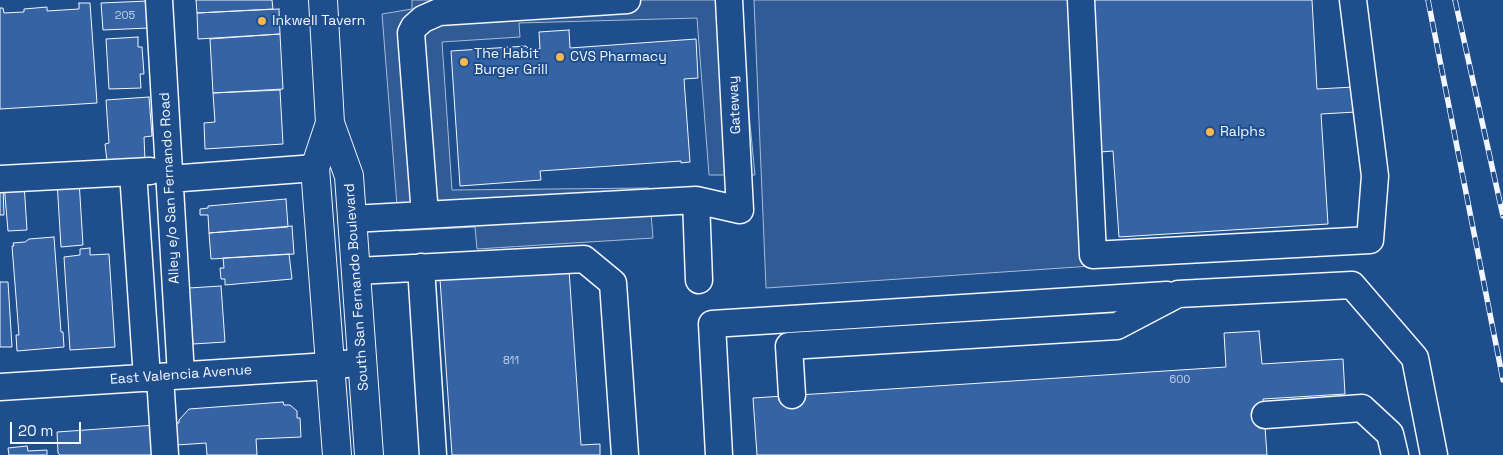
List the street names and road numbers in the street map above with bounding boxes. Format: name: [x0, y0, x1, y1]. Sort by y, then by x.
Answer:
street label: Gateway: [725, 75, 745, 135]
street label: Alley e/o San Fernando Road: [157, 92, 183, 284]
street label: South San Fernando Boulevard: [341, 183, 373, 391]
street label: East Valencia Avenue: [109, 362, 253, 388]

